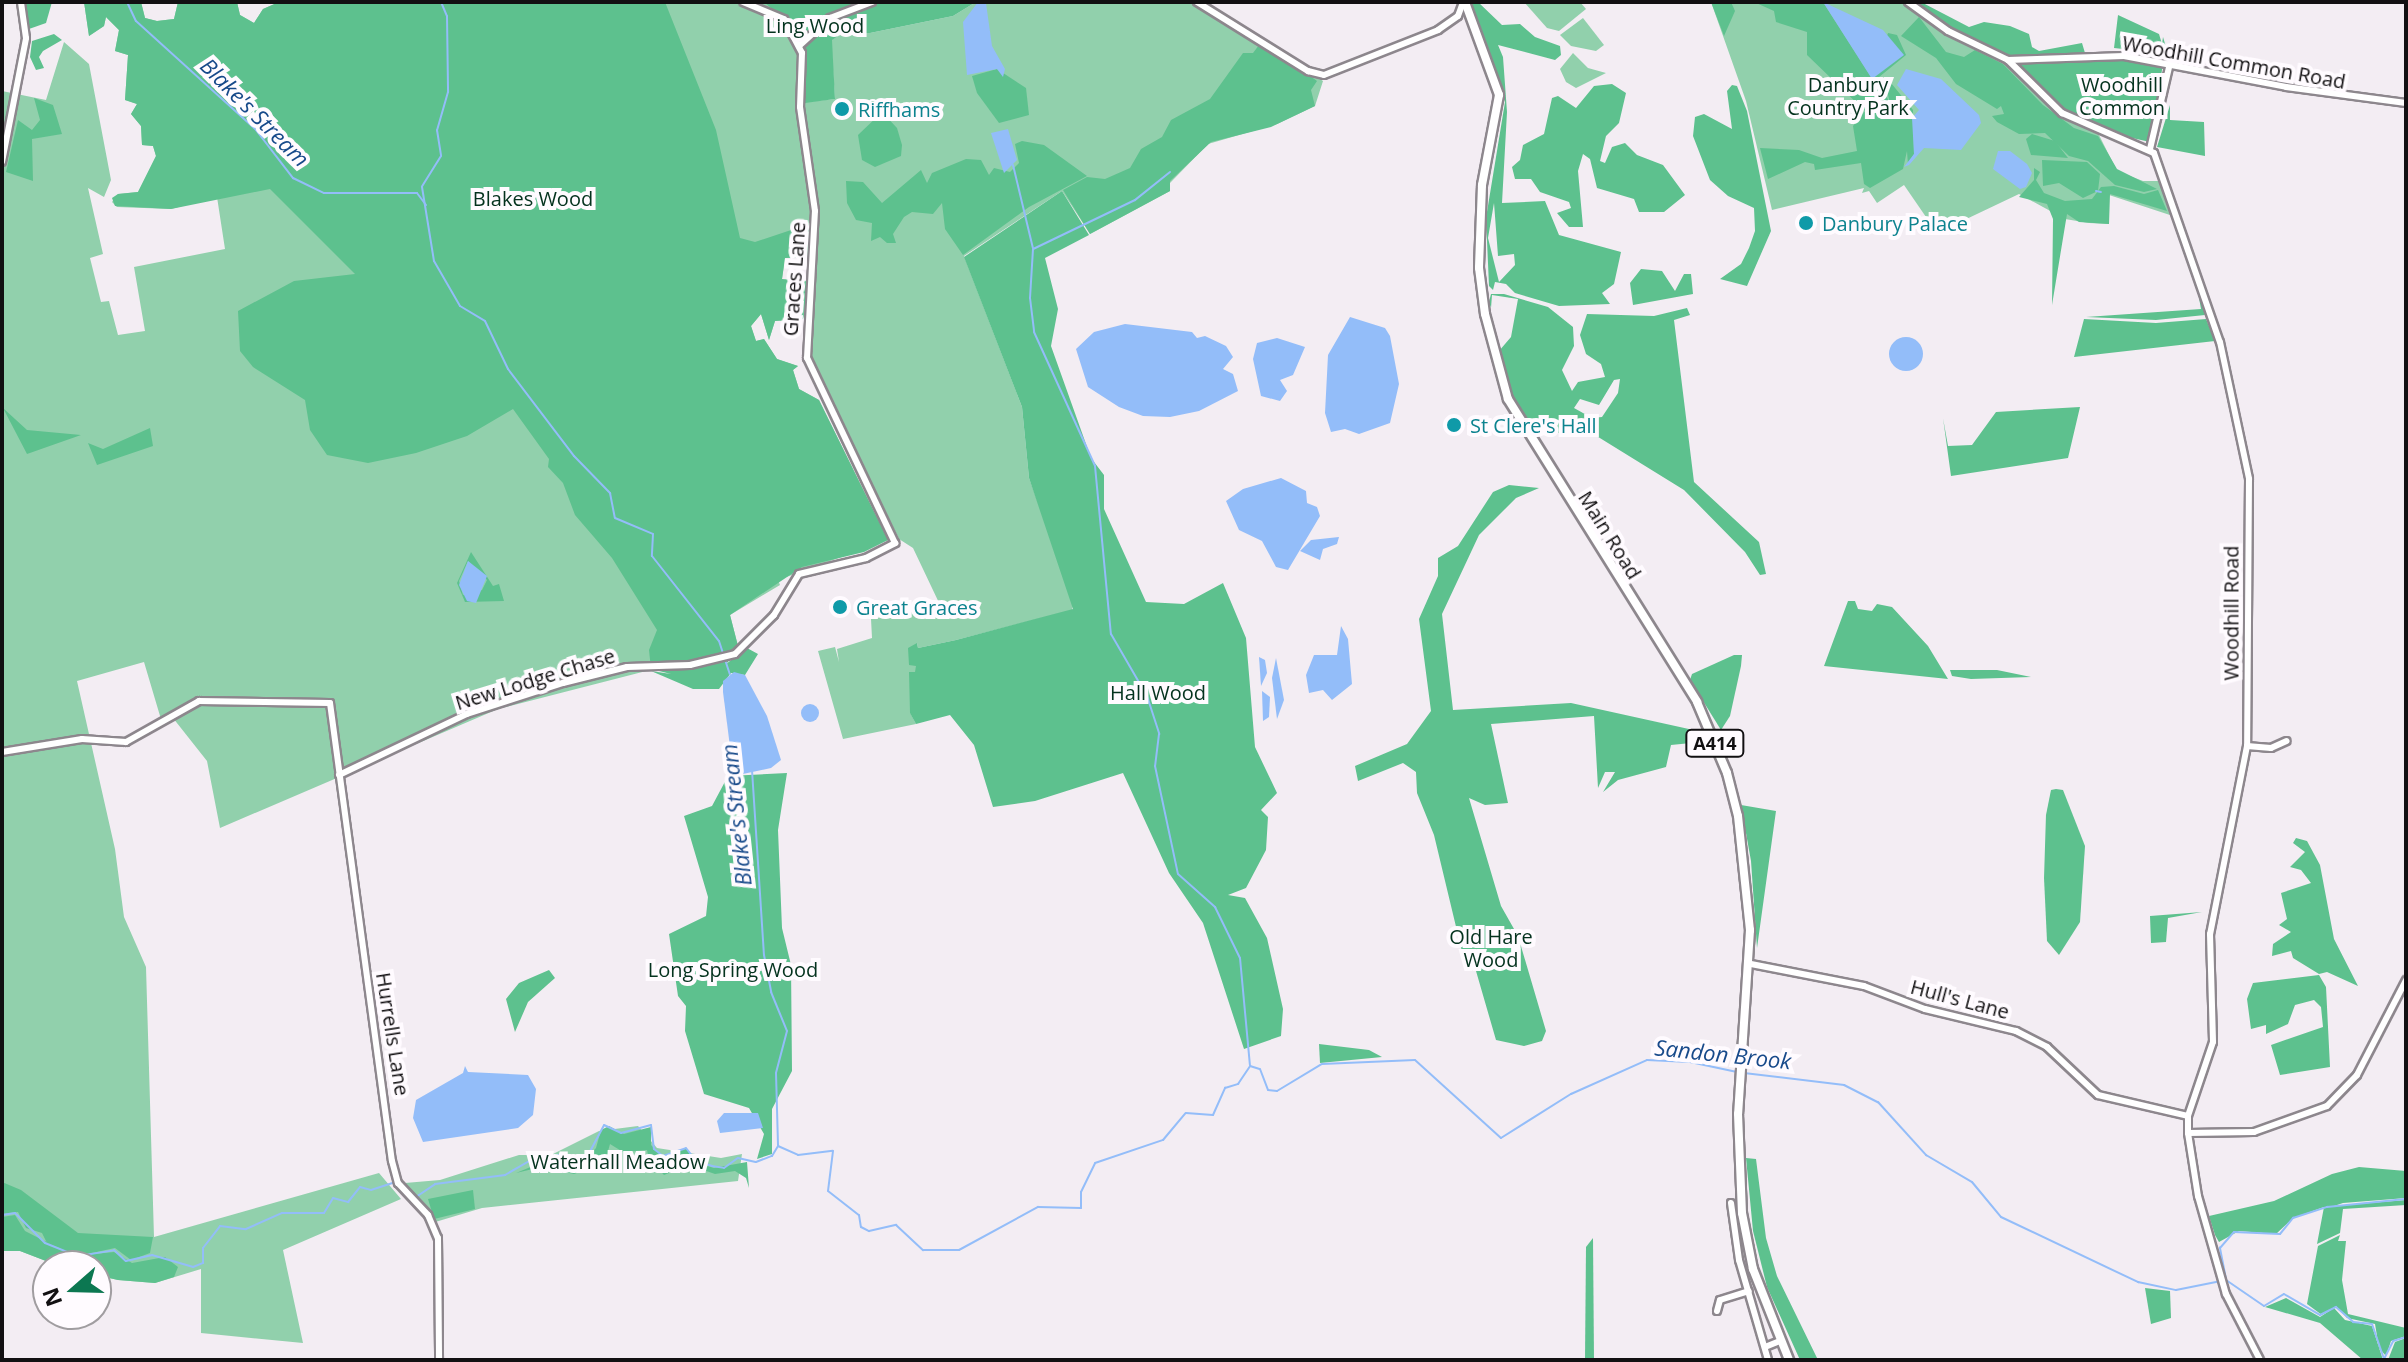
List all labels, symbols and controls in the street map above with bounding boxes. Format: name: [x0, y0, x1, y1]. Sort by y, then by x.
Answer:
park label: Ling Wood: [766, 13, 864, 37]
street label: Woodhill Common Road: [2121, 31, 2347, 93]
water label: Blake's Stream: [195, 52, 315, 172]
park label: Danbury Country Park: [1787, 73, 1909, 120]
park label: Woodhill Common: [2079, 73, 2165, 120]
place label: Riffhams: [858, 97, 940, 121]
marker: Riffhams: [833, 100, 851, 118]
park label: Blakes Wood: [473, 186, 593, 210]
place label: Danbury Palace: [1822, 211, 1968, 235]
marker: Danbury Palace: [1797, 214, 1815, 232]
street label: Graces Lane: [778, 221, 810, 337]
place label: St Clere's Hall: [1470, 413, 1597, 437]
marker: St Clere's Hall: [1445, 416, 1463, 434]
street label: Main Road: [1574, 487, 1646, 583]
street label: Woodhill Road: [2219, 545, 2243, 681]
place label: Great Graces: [856, 595, 978, 619]
marker: Great Graces: [831, 598, 849, 616]
street label: New Lodge Chase: [452, 643, 618, 715]
park label: Hall Wood: [1110, 680, 1206, 704]
road number: A414: [1685, 729, 1745, 757]
water label: Blake's Stream: [715, 743, 757, 887]
park label: Old Hare Wood: [1449, 924, 1533, 971]
park label: Long Spring Wood: [648, 957, 818, 981]
street label: Hurrells Lane: [371, 971, 415, 1097]
street label: Hull's Lane: [1908, 974, 2012, 1024]
water label: Sandon Brook: [1653, 1034, 1793, 1074]
park label: Waterhall Meadow: [531, 1149, 705, 1173]
north arrow: [32, 1250, 112, 1330]
text: N: [34, 1284, 68, 1311]

